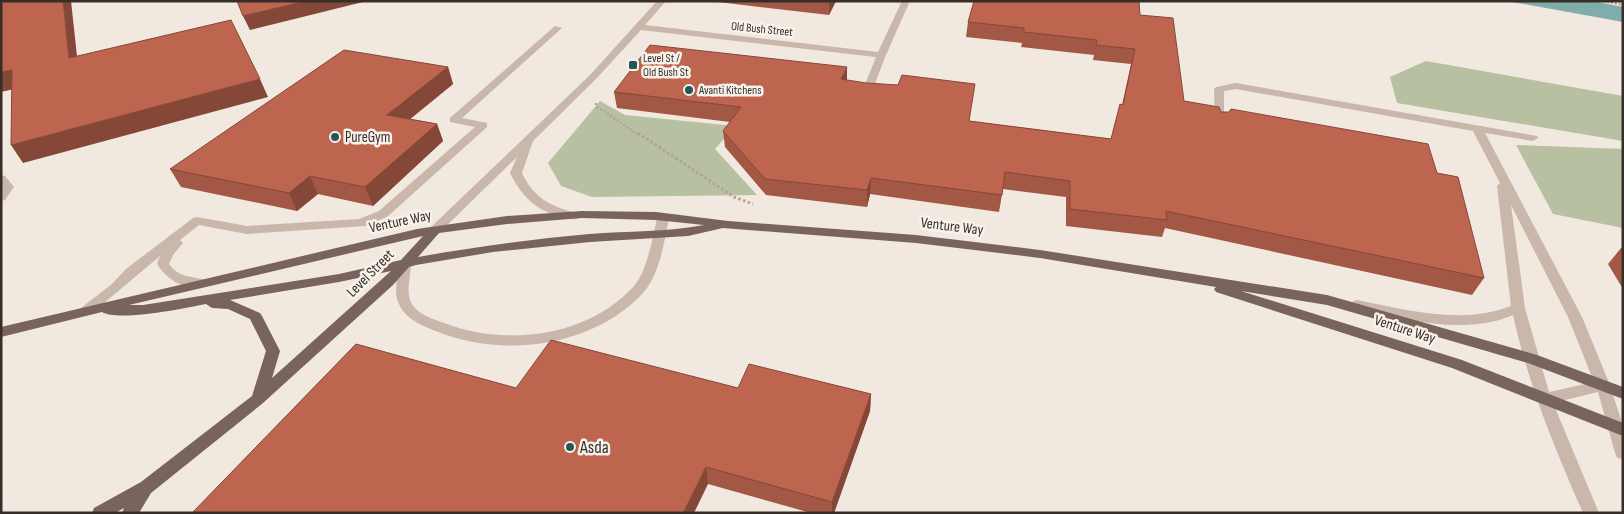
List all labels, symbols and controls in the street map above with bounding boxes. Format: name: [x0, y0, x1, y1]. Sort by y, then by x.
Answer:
street label: Old Bush Street: [730, 19, 794, 40]
place label: Level St / Old Bush St: [643, 51, 689, 80]
marker: Level St / Old Bush St: [627, 59, 639, 71]
place label: Avanti Kitchens: [698, 83, 762, 98]
marker: Avanti Kitchens: [683, 84, 695, 96]
place label: PureGym: [345, 128, 390, 147]
marker: PureGym: [329, 131, 341, 143]
street label: Venture Way: [367, 206, 433, 237]
street label: Venture Way: [920, 213, 985, 240]
street label: Level Street: [342, 245, 399, 301]
street label: Venture Way: [1372, 311, 1438, 348]
place label: Asda: [579, 437, 609, 458]
marker: Asda: [564, 441, 576, 453]

